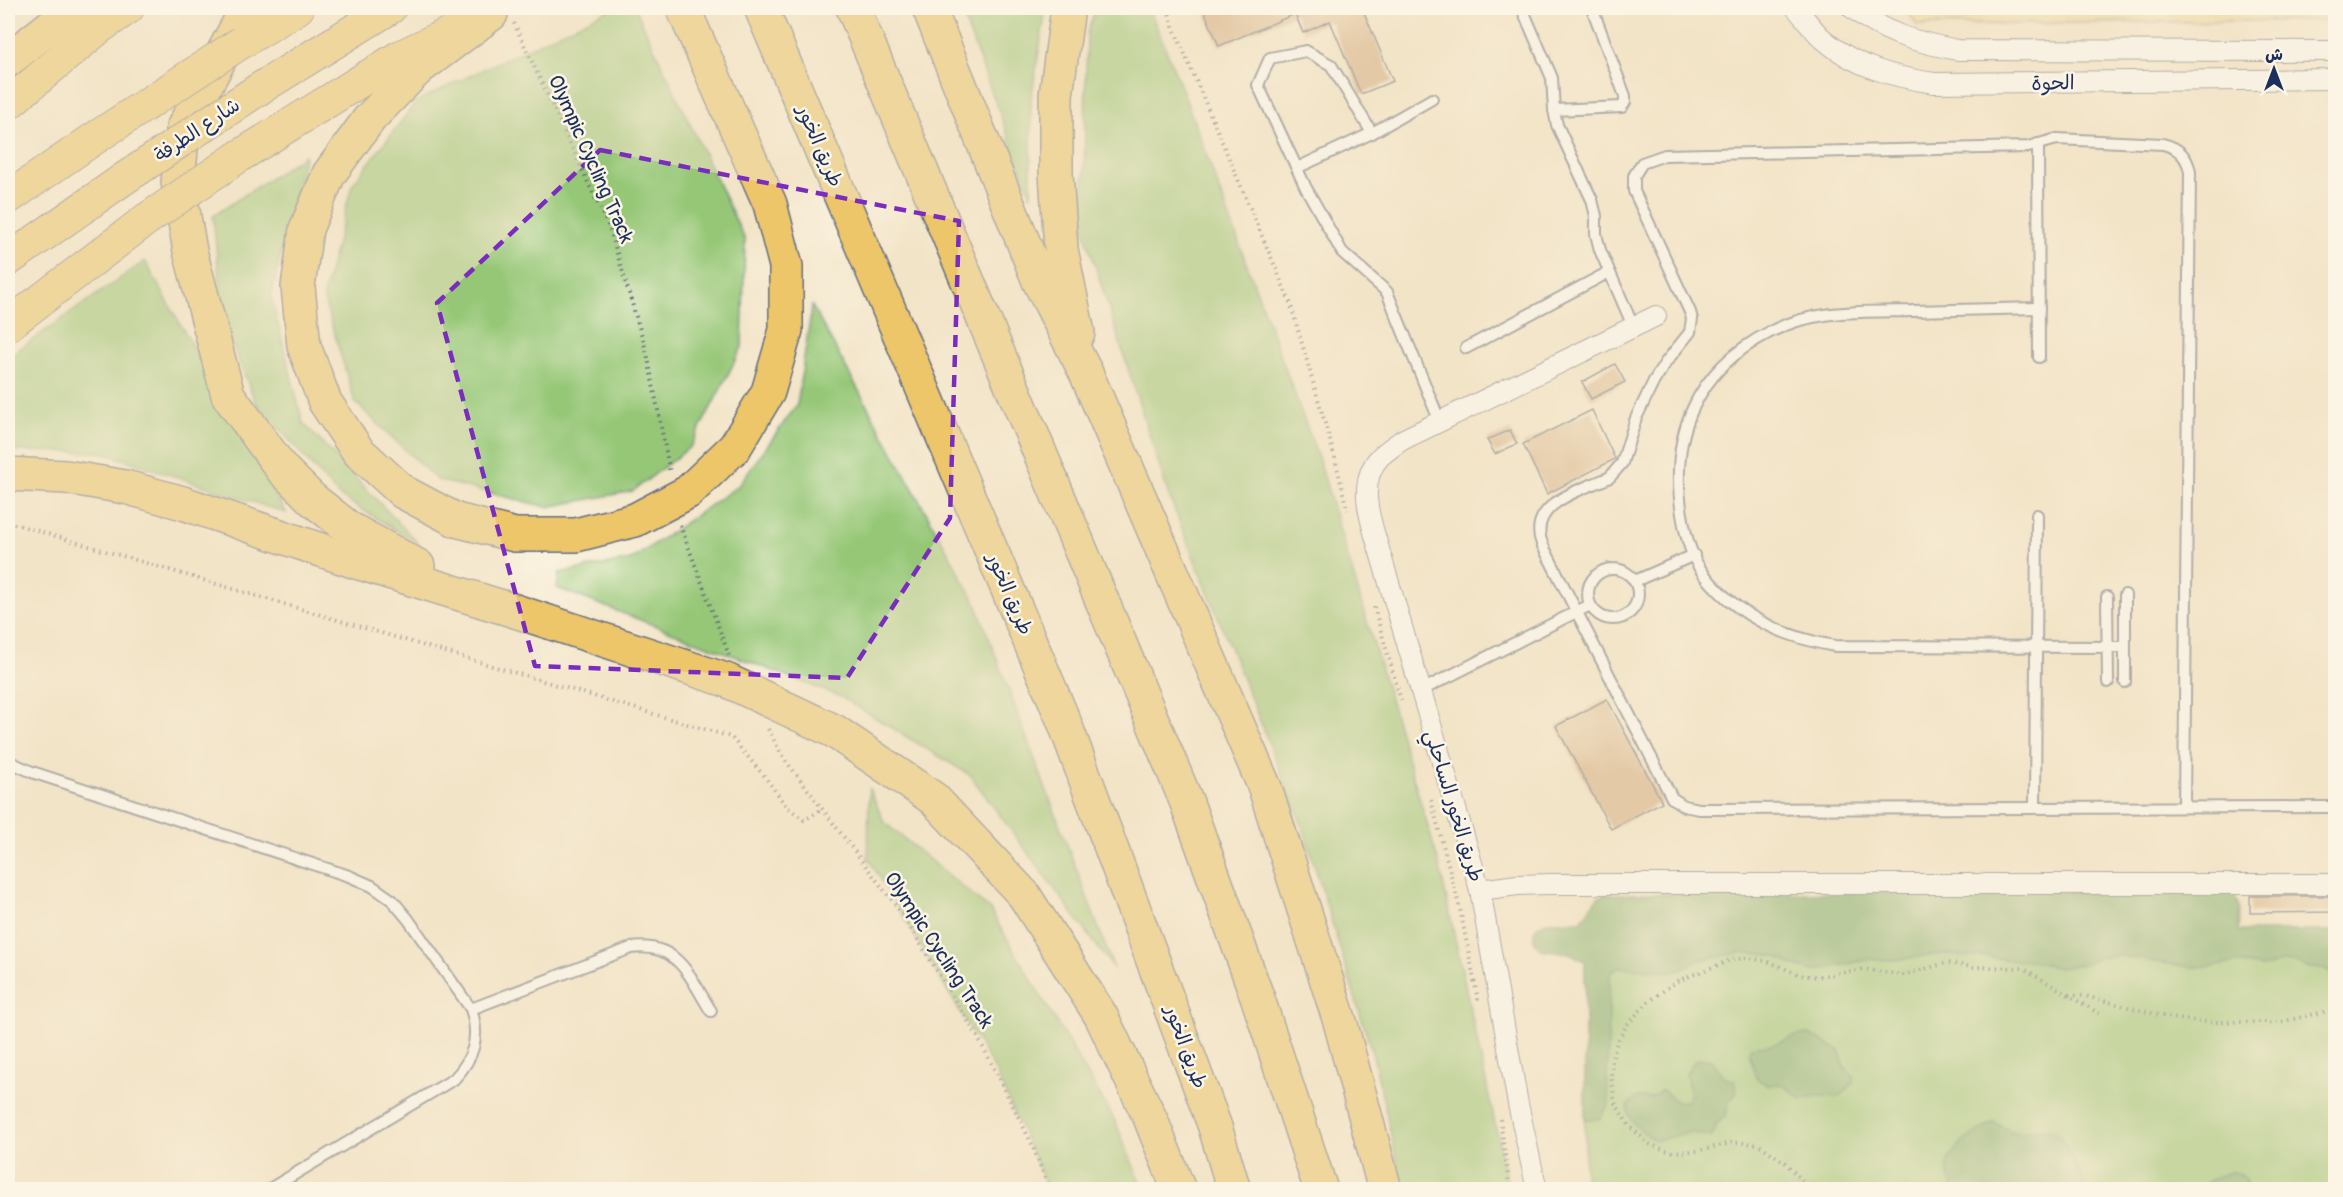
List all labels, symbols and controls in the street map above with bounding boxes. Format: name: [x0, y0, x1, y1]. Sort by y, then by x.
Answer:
north arrow: [2244, 39, 2304, 99]
text: ش: [2265, 45, 2283, 65]
street label: الحوة: [2031, 70, 2075, 96]
street label: Olympic Cycling Track: [543, 71, 640, 248]
street label: شارع الطرفة: [149, 92, 245, 169]
street label: طريق الخور: [791, 99, 849, 191]
street label: طريق الخور: [981, 547, 1039, 639]
street label: طريق الخور الساحلي: [1414, 727, 1489, 886]
street label: Olympic Cycling Track: [879, 867, 999, 1033]
street label: طريق الخور: [1159, 1000, 1213, 1092]

